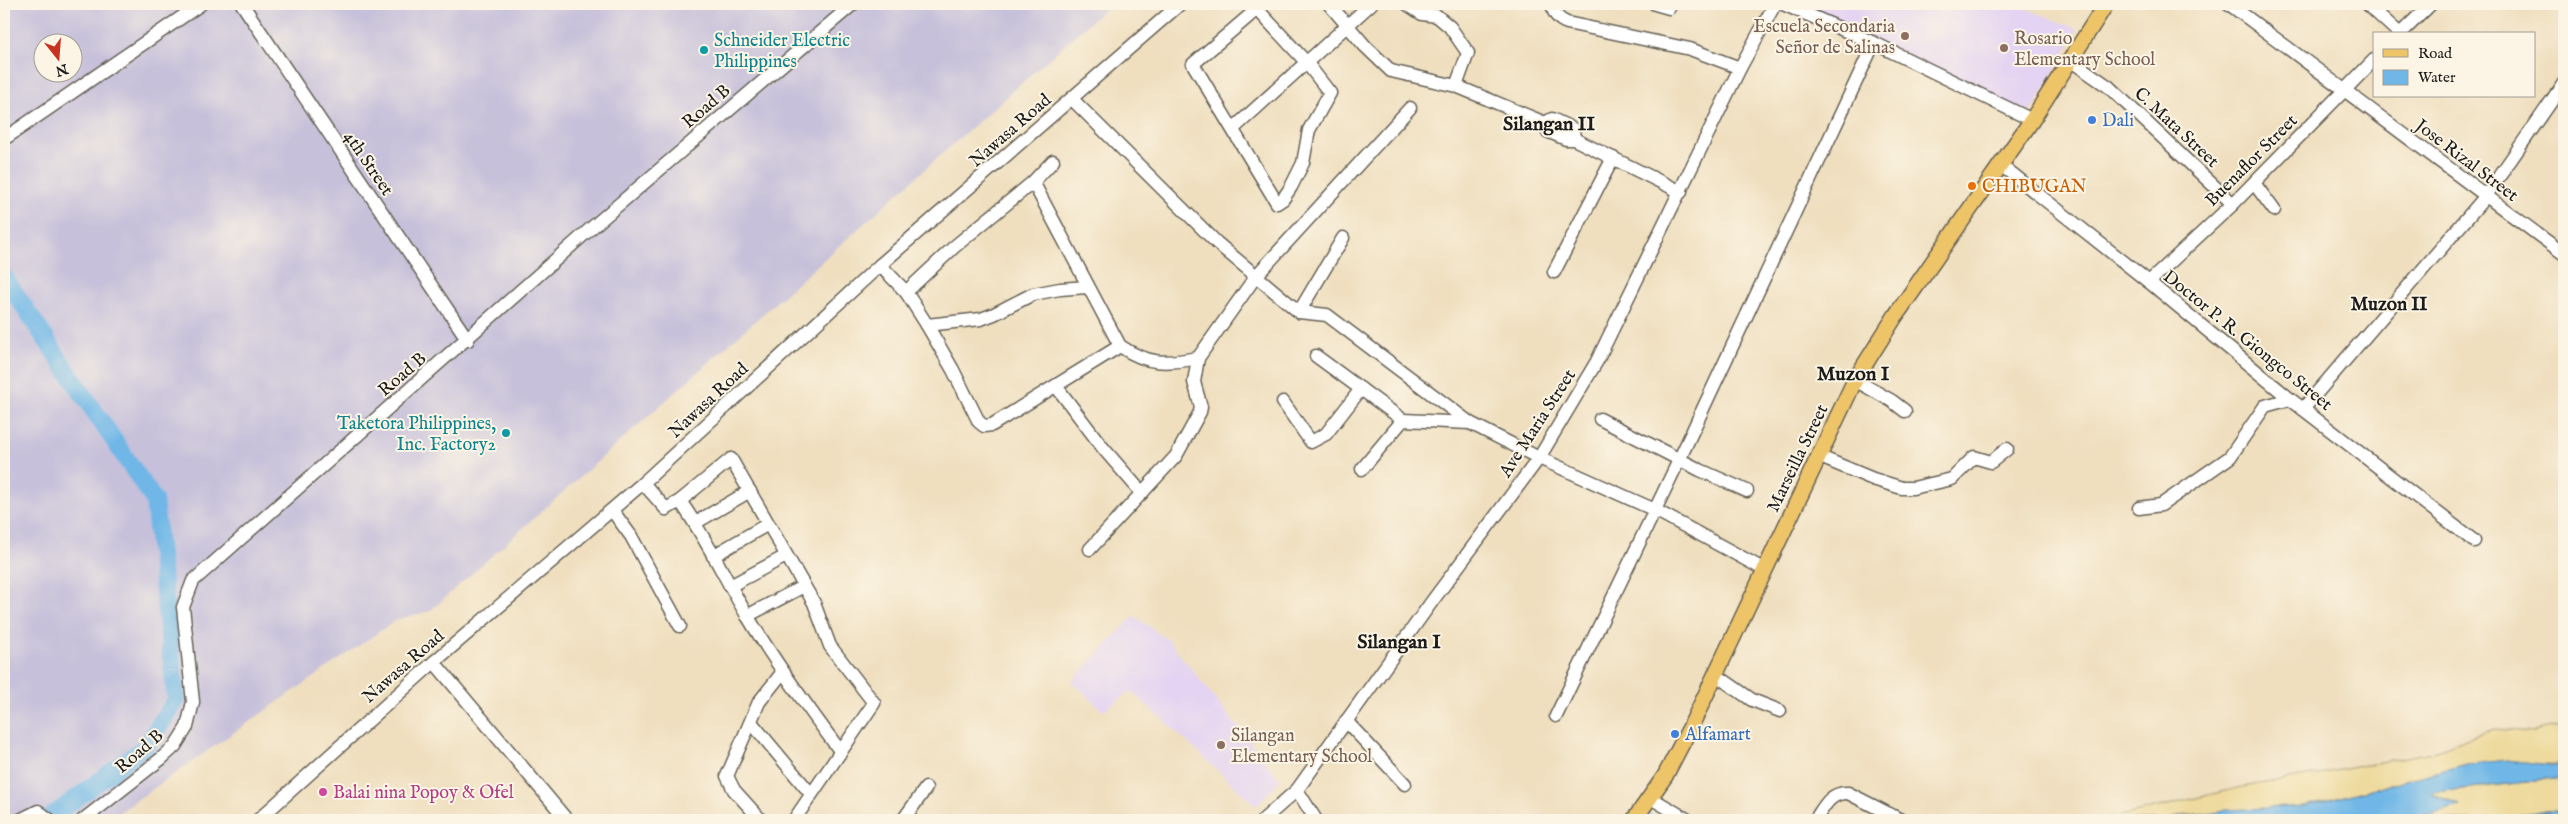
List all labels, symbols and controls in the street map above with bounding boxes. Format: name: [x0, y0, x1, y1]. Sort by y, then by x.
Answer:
place label: Escuela Secondaria Señor de Salinas: [1753, 16, 1895, 60]
place label: Rosario Elementary School: [2014, 28, 2155, 72]
place label: Schneider Electric Philippines: [714, 30, 850, 74]
marker: Escuela Secondaria Señor de Salinas: [1899, 30, 1911, 42]
north arrow: [32, 32, 82, 82]
legend: [2373, 32, 2536, 98]
marker: Rosario Elementary School: [1998, 42, 2010, 54]
marker: Schneider Electric Philippines: [698, 44, 710, 56]
text: Road: [2418, 44, 2453, 63]
text: N: [53, 59, 71, 80]
text: Water: [2418, 68, 2456, 87]
street label: Road B: [678, 80, 736, 134]
street label: C. Mata Street: [2129, 83, 2223, 173]
street label: Nawasa Road: [965, 89, 1057, 173]
place label: Dali: [2102, 110, 2134, 133]
street label: Buenaflor Street: [2201, 110, 2303, 212]
district label: Silangan II: [1503, 112, 1595, 137]
marker: Dali: [2086, 114, 2098, 126]
street label: Jose Rizal Street: [2408, 114, 2522, 207]
street label: 4th Street: [338, 127, 398, 201]
place label: CHIBUGAN: [1982, 176, 2087, 199]
marker: CHIBUGAN: [1966, 180, 1978, 192]
street label: Doctor P. R. Giongco Street: [2158, 266, 2336, 417]
district label: Muzon II: [2350, 293, 2428, 317]
street label: Road B: [374, 348, 432, 402]
street label: Nawasa Road: [664, 358, 754, 444]
district label: Muzon I: [1817, 362, 1890, 387]
street label: Ave Maria Street: [1494, 365, 1582, 483]
street label: Marseilla Street: [1762, 401, 1834, 516]
place label: Taketora Philippines, Inc. Factory2: [337, 413, 496, 457]
marker: Taketora Philippines, Inc. Factory2: [500, 427, 512, 439]
street label: Nawasa Road: [358, 625, 450, 709]
district label: Silangan I: [1357, 630, 1441, 655]
place label: Alfamart: [1684, 724, 1751, 747]
street label: Road B: [111, 725, 169, 779]
place label: Silangan Elementary School: [1231, 725, 1372, 769]
marker: Alfamart: [1669, 728, 1681, 740]
marker: Silangan Elementary School: [1215, 739, 1227, 751]
place label: Balai nina Popoy & Ofel: [333, 782, 514, 805]
marker: Balai nina Popoy & Ofel: [317, 786, 329, 798]

